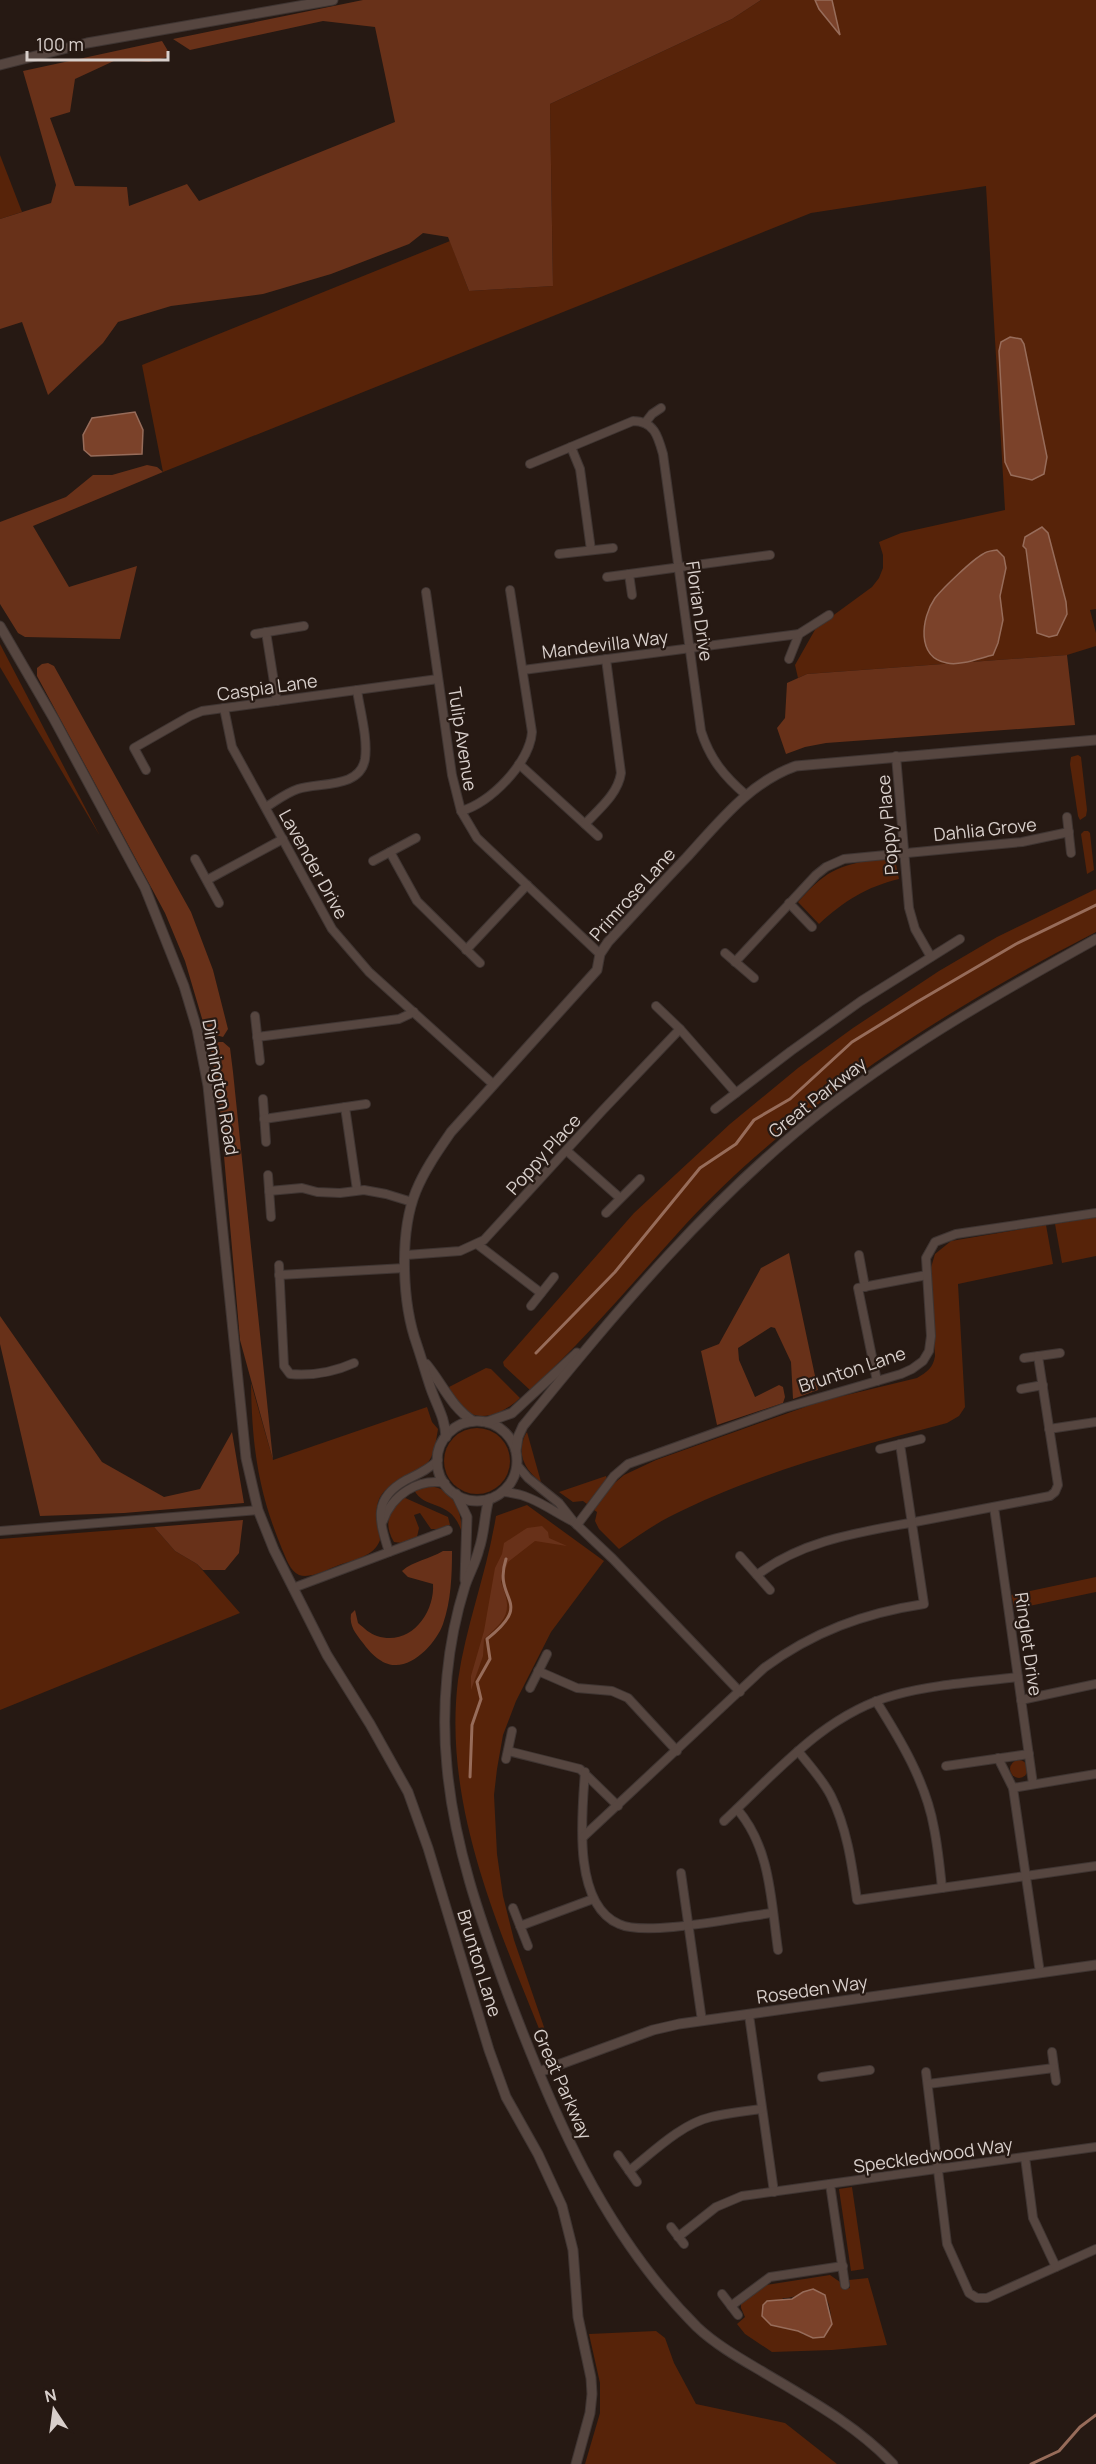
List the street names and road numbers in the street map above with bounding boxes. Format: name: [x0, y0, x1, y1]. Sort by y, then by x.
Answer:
street label: Florian Drive: [681, 559, 719, 663]
street label: Mandevilla Way: [541, 624, 670, 664]
street label: Caspia Lane: [215, 668, 319, 706]
street label: Tulip Avenue: [443, 685, 483, 793]
street label: Poppy Place: [871, 774, 903, 876]
street label: Lavender Drive: [274, 805, 354, 923]
street label: Dahlia Grove: [932, 812, 1038, 846]
street label: Primrose Lane: [584, 842, 680, 946]
street label: Dinnington Road: [197, 1017, 245, 1157]
street label: Great Parkway: [763, 1051, 871, 1143]
street label: Poppy Place: [500, 1109, 586, 1199]
street label: Brunton Lane: [795, 1340, 909, 1398]
street label: Ringlet Drive: [1010, 1591, 1048, 1697]
street label: Brunton Lane: [452, 1906, 508, 2020]
street label: Roseden Way: [755, 1969, 870, 2009]
street label: Great Parkway: [528, 2025, 598, 2143]
street label: Speckledwood Way: [852, 2132, 1015, 2178]

